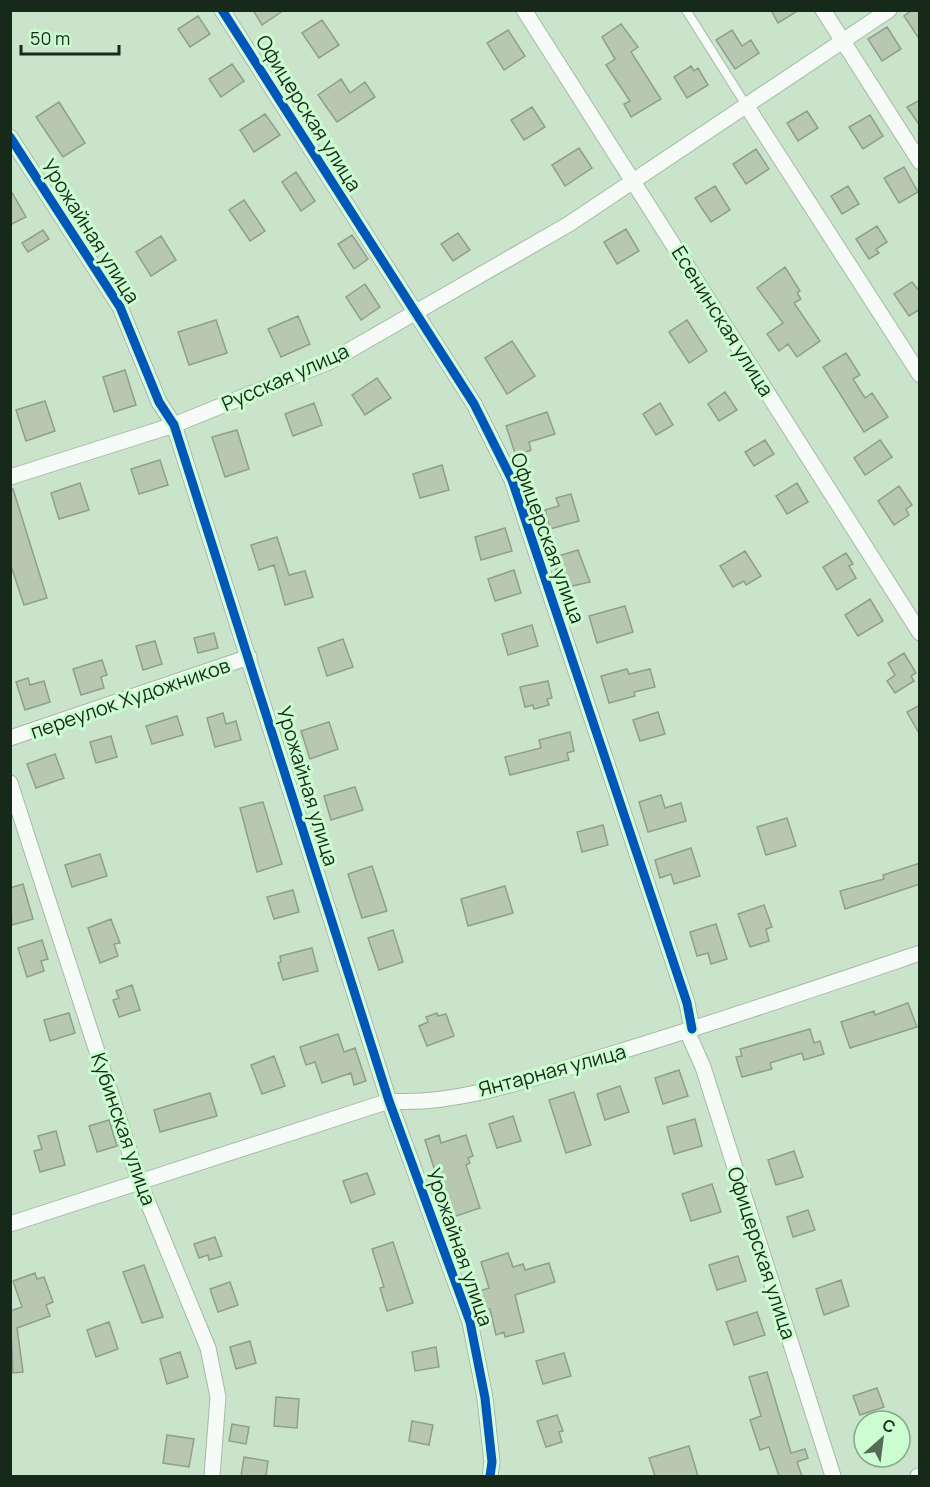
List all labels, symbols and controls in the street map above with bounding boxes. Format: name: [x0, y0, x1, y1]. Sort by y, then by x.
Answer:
scale bar: [21, 18, 118, 56]
text: 50 m: [30, 26, 70, 50]
street label: Офицерская улица: [250, 30, 368, 196]
street label: Урожайная улица: [36, 154, 146, 308]
street label: Есенинская улица: [666, 241, 780, 401]
street label: Русская улица: [217, 337, 353, 417]
street label: Офицерская улица: [505, 449, 591, 627]
street label: переулок Художников: [27, 651, 234, 745]
street label: Урожайная улица: [271, 703, 345, 869]
street label: Янтарная улица: [475, 1037, 629, 1103]
street label: Кубинская улица: [85, 1049, 163, 1209]
street label: Офицерская улица: [721, 1163, 803, 1343]
street label: Урожайная улица: [420, 1164, 500, 1330]
north arrow: [852, 1409, 912, 1469]
text: С: [879, 1413, 900, 1438]

